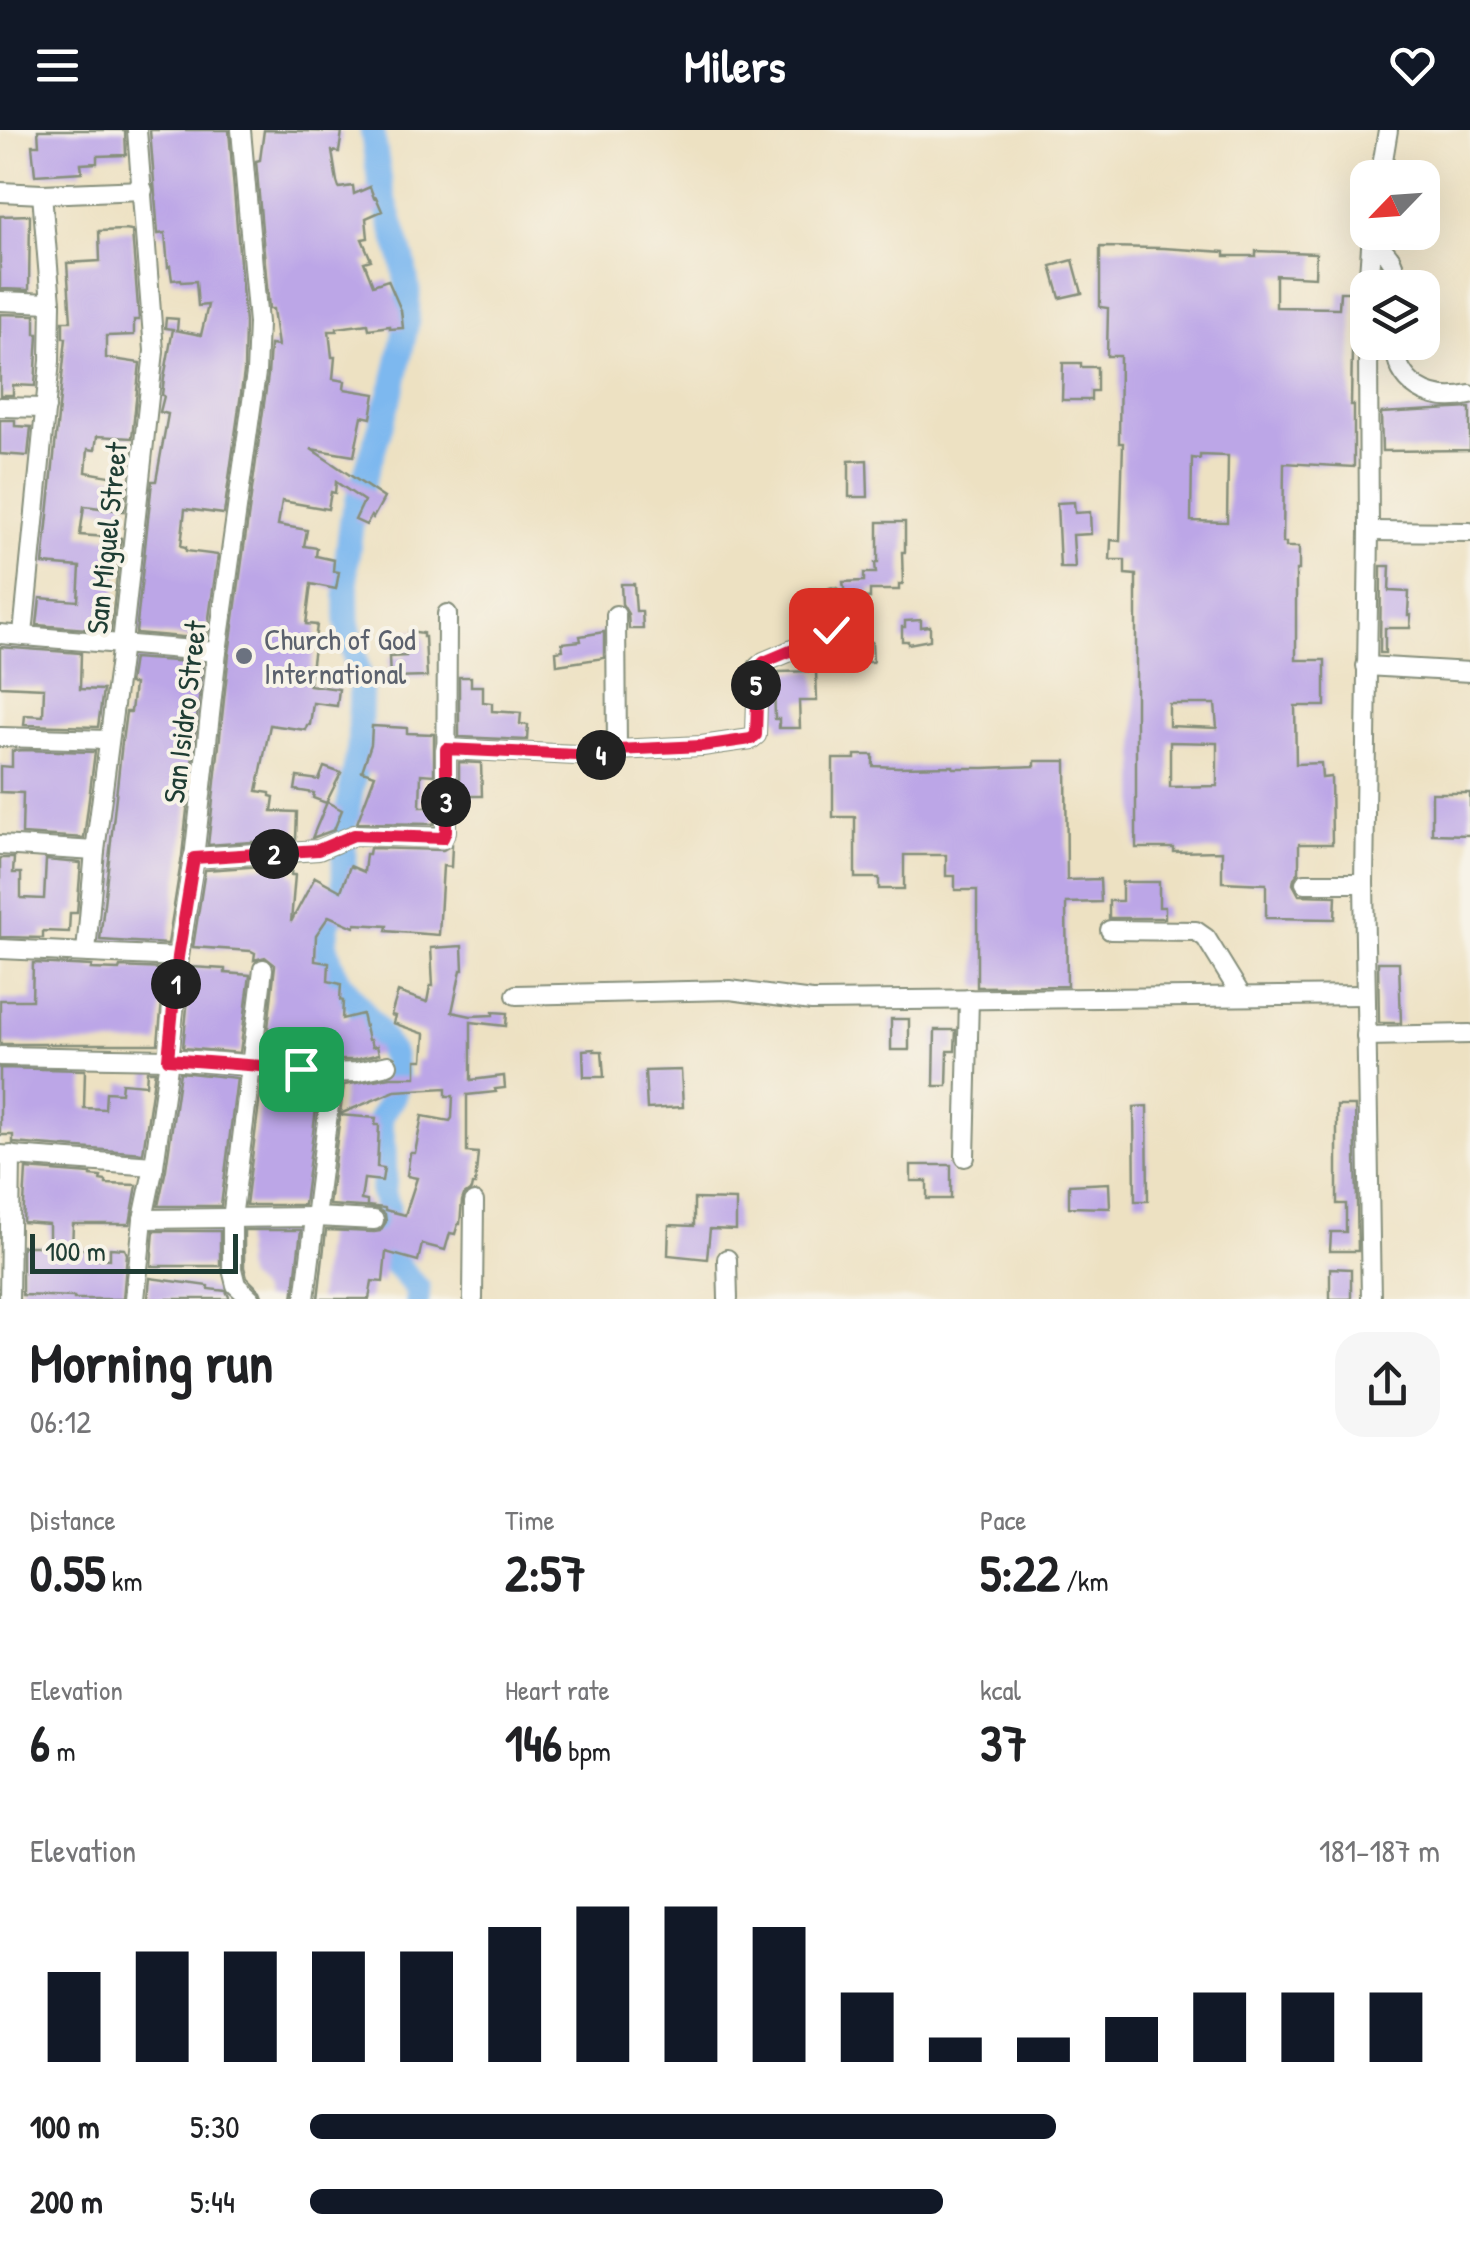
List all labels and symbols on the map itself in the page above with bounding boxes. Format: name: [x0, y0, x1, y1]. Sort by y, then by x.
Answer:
north arrow: [1350, 160, 1440, 250]
street label: San Miguel Street: [76, 439, 136, 636]
pin: [789, 588, 874, 673]
street label: San Isidro Street: [153, 618, 215, 805]
place label: Church of God International: [264, 619, 416, 693]
marker: Church of God International: [233, 645, 255, 667]
pin: 5: [731, 660, 781, 710]
pin: 4: [576, 730, 626, 780]
pin: 3: [421, 777, 471, 827]
pin: 2: [249, 829, 299, 879]
pin: 1: [151, 959, 201, 1009]
pin: [259, 1027, 344, 1112]
scale bar: [30, 1229, 238, 1274]

